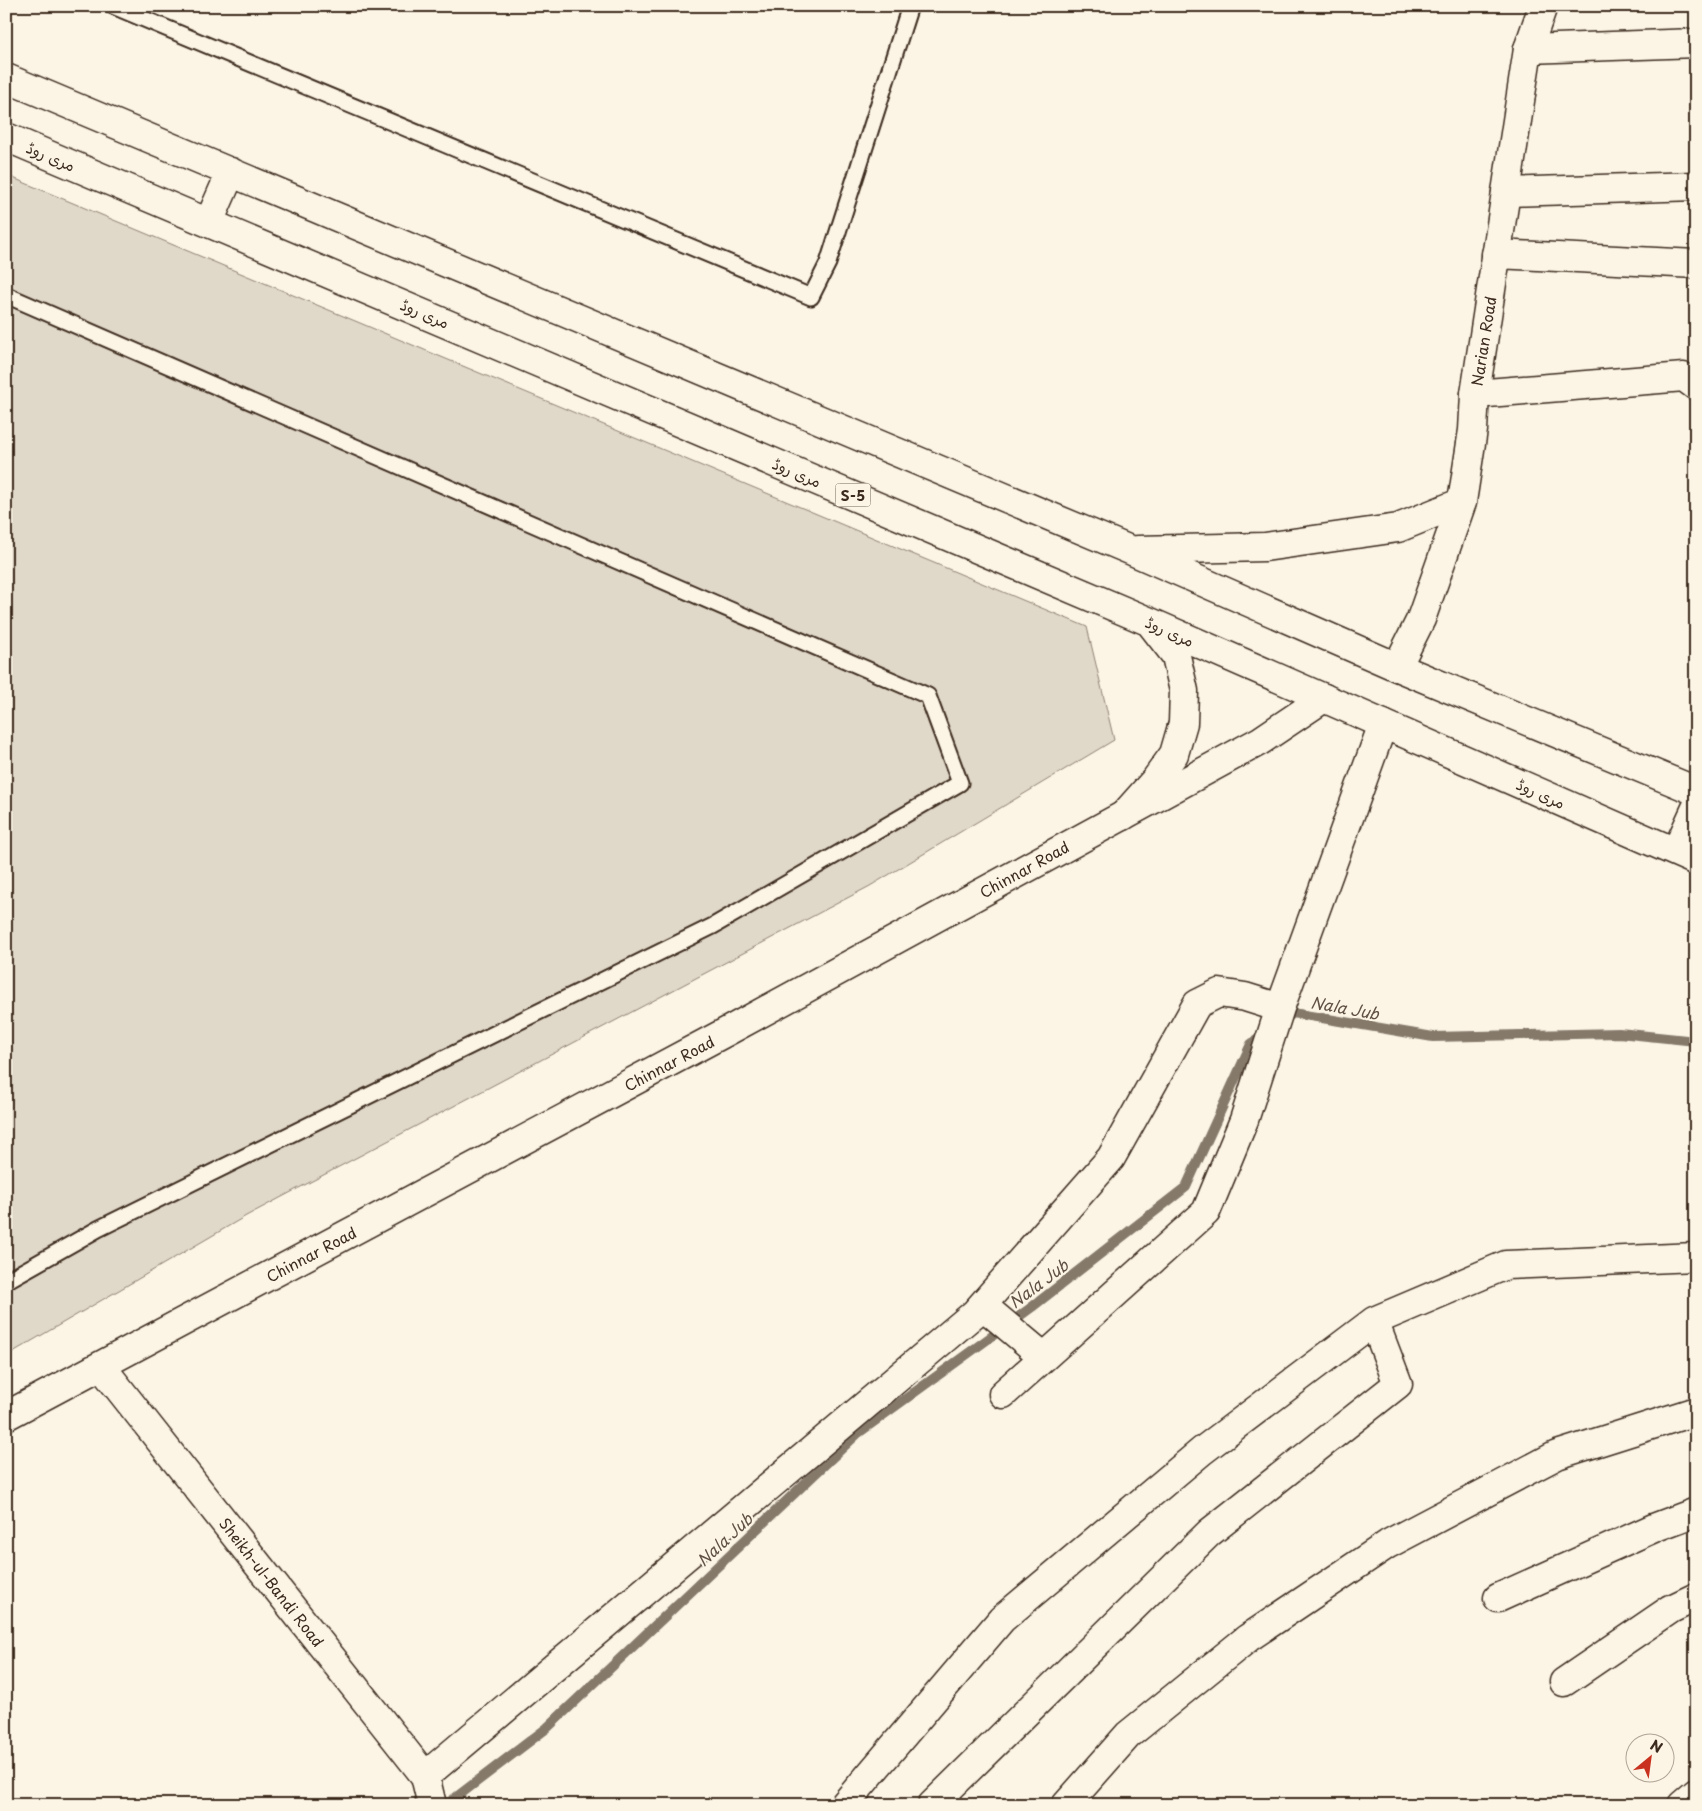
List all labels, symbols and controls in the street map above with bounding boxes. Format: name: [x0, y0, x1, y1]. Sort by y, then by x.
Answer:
street label: مری روڈ: [23, 135, 79, 177]
street label: مری روڈ: [397, 292, 453, 334]
street label: Narian Road: [1465, 294, 1501, 388]
street label: مری روڈ: [769, 451, 825, 493]
road number: S-5: [836, 484, 870, 506]
street label: مری روڈ: [1142, 610, 1198, 652]
street label: مری روڈ: [1513, 772, 1569, 814]
street label: Chinnar Road: [975, 835, 1073, 903]
water label: Nala Jub: [1309, 989, 1382, 1025]
street label: Chinnar Road: [620, 1030, 718, 1096]
street label: Chinnar Road: [262, 1221, 360, 1287]
water label: Nala Jub: [1003, 1252, 1073, 1313]
water label: Nala Jub: [691, 1506, 758, 1571]
street label: Sheikh-ul-Bandi Road: [214, 1513, 330, 1651]
north arrow: [1624, 1734, 1674, 1784]
text: N: [1647, 1734, 1666, 1758]

